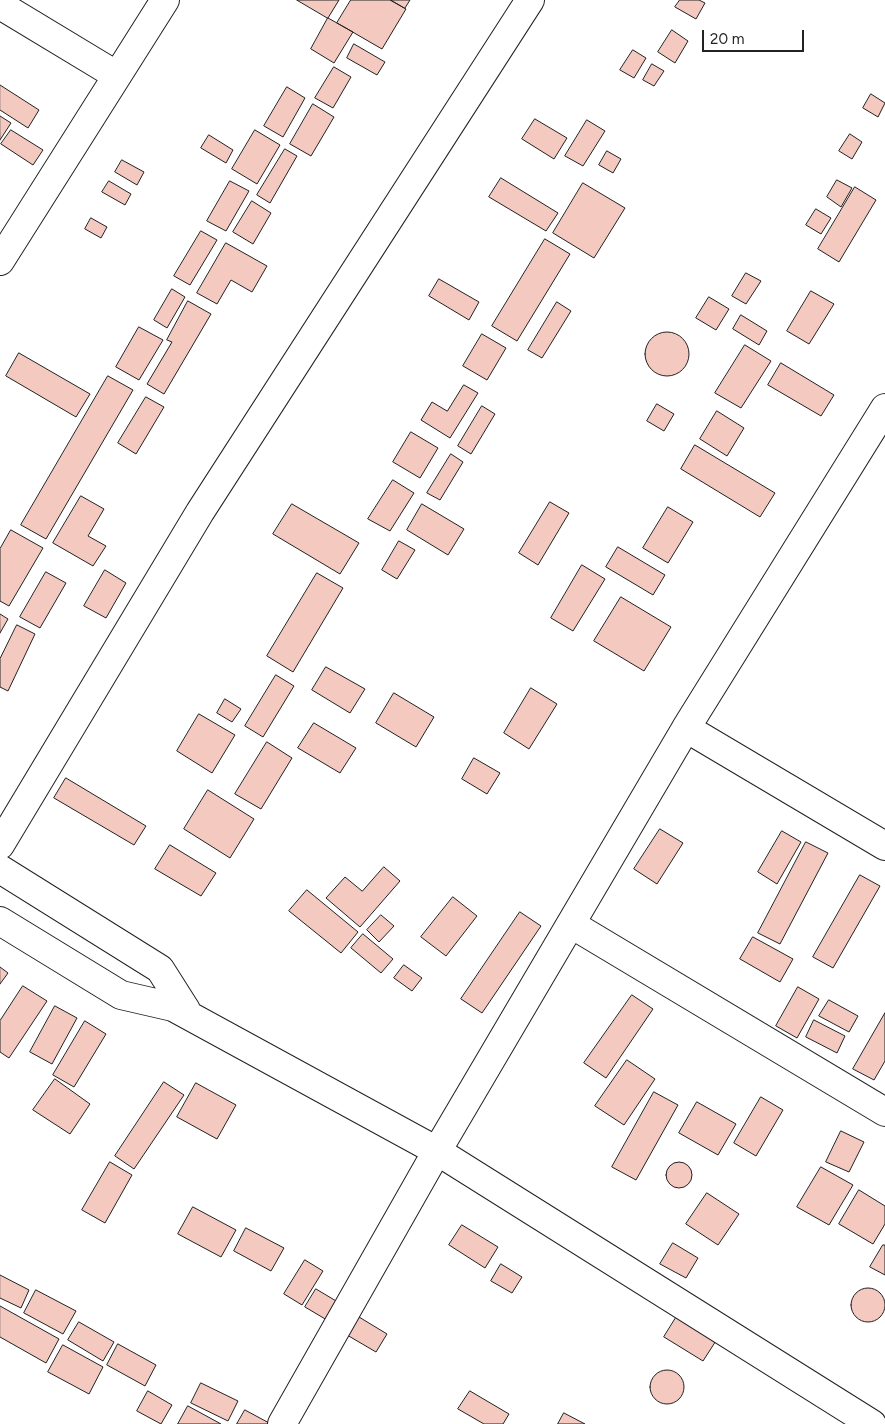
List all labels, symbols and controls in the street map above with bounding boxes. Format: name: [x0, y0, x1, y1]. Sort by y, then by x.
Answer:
scale bar: [705, 20, 808, 52]
text: 20 m: [710, 30, 744, 48]

